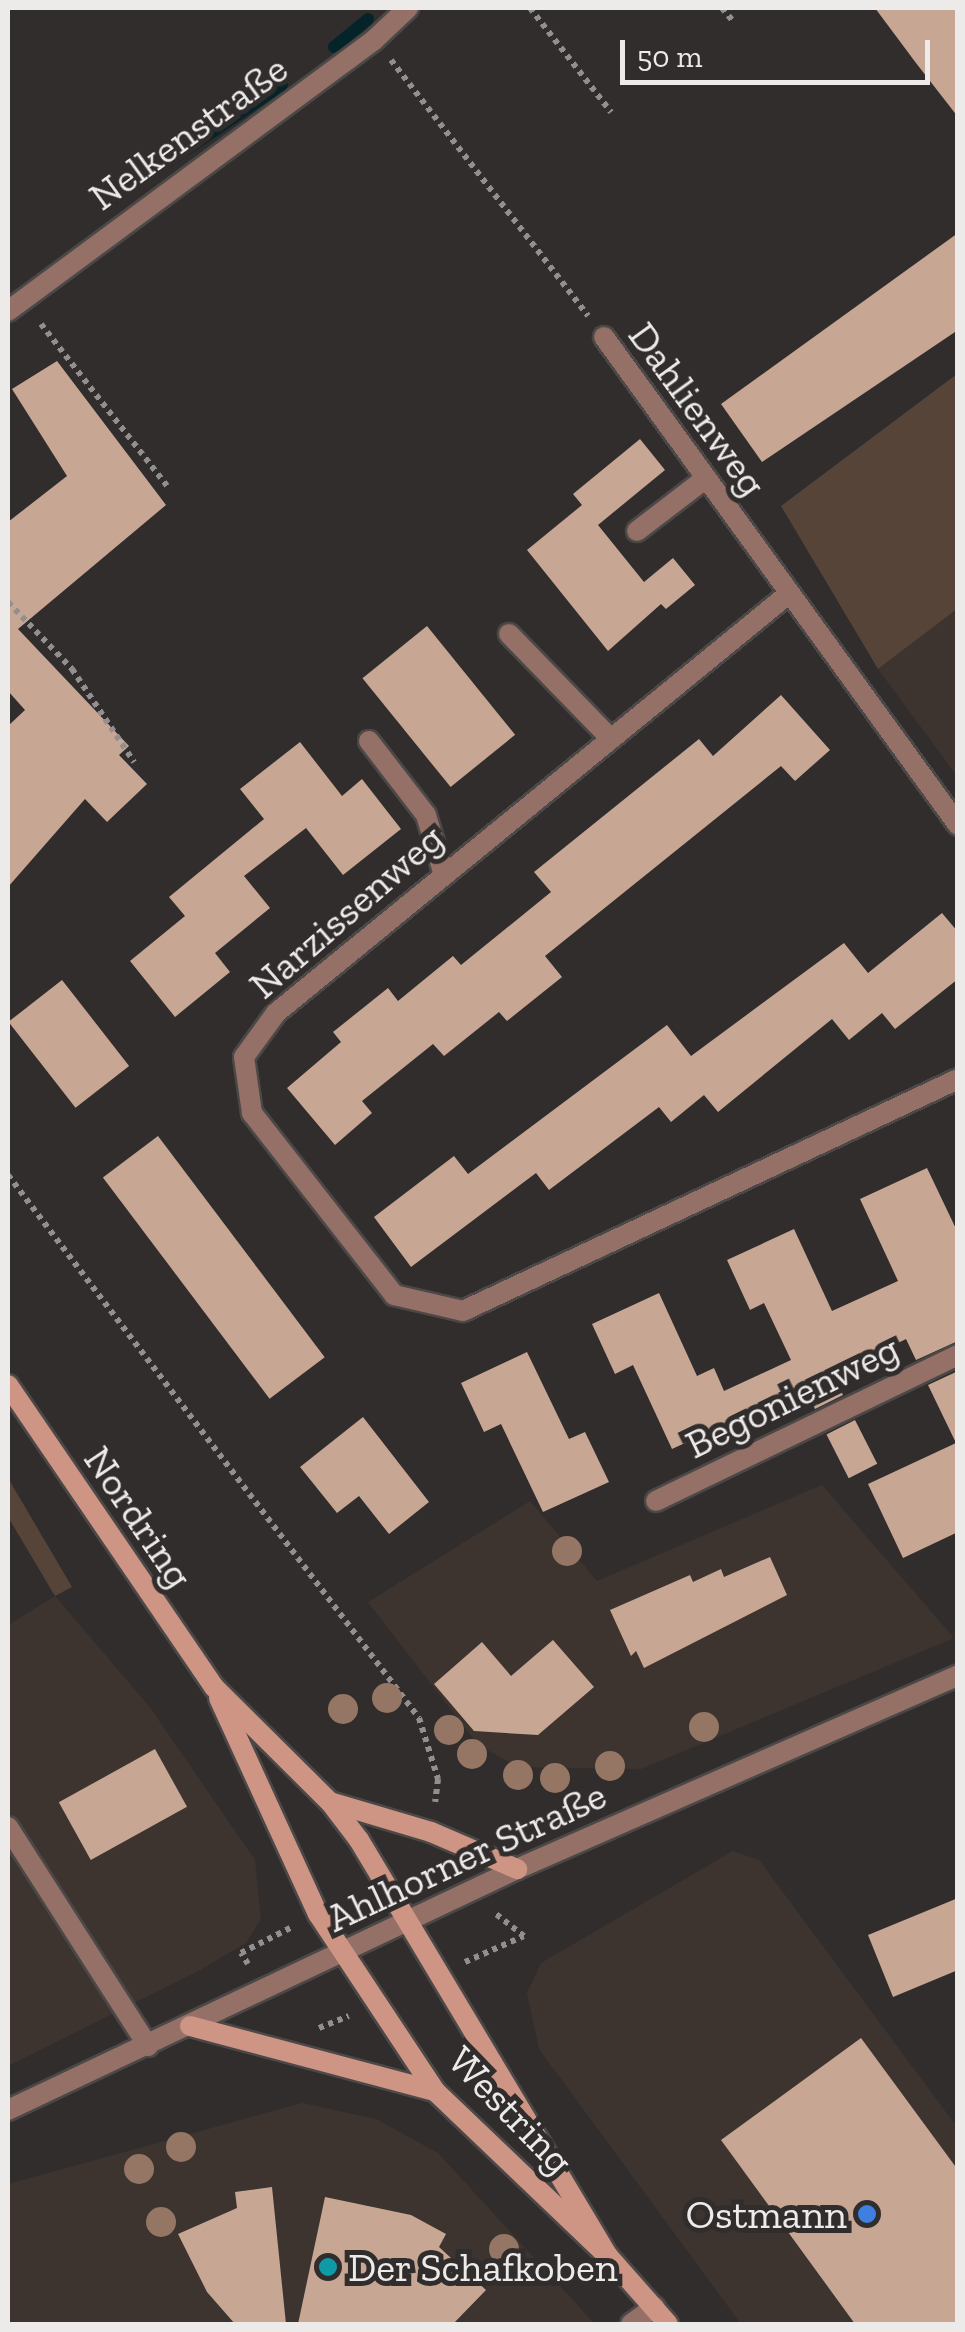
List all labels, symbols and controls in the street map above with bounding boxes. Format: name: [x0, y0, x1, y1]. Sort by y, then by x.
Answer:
scale bar: [625, 20, 935, 82]
text: 50 m: [637, 39, 702, 75]
street label: Nelkenstraße: [80, 44, 296, 220]
street label: Dahlienweg: [619, 313, 777, 505]
street label: Narzissenweg: [239, 814, 453, 1008]
street label: Begonienweg: [677, 1324, 907, 1468]
street label: Nordring: [74, 1437, 204, 1597]
street label: Ahlhorner Straße: [318, 1770, 614, 1942]
street label: Westring: [438, 2036, 584, 2184]
place label: Ostmann: [686, 2190, 847, 2238]
marker: Ostmann: [856, 2203, 878, 2225]
place label: Der Schafkoben: [348, 2243, 618, 2291]
marker: Der Schafkoben: [317, 2256, 339, 2278]

